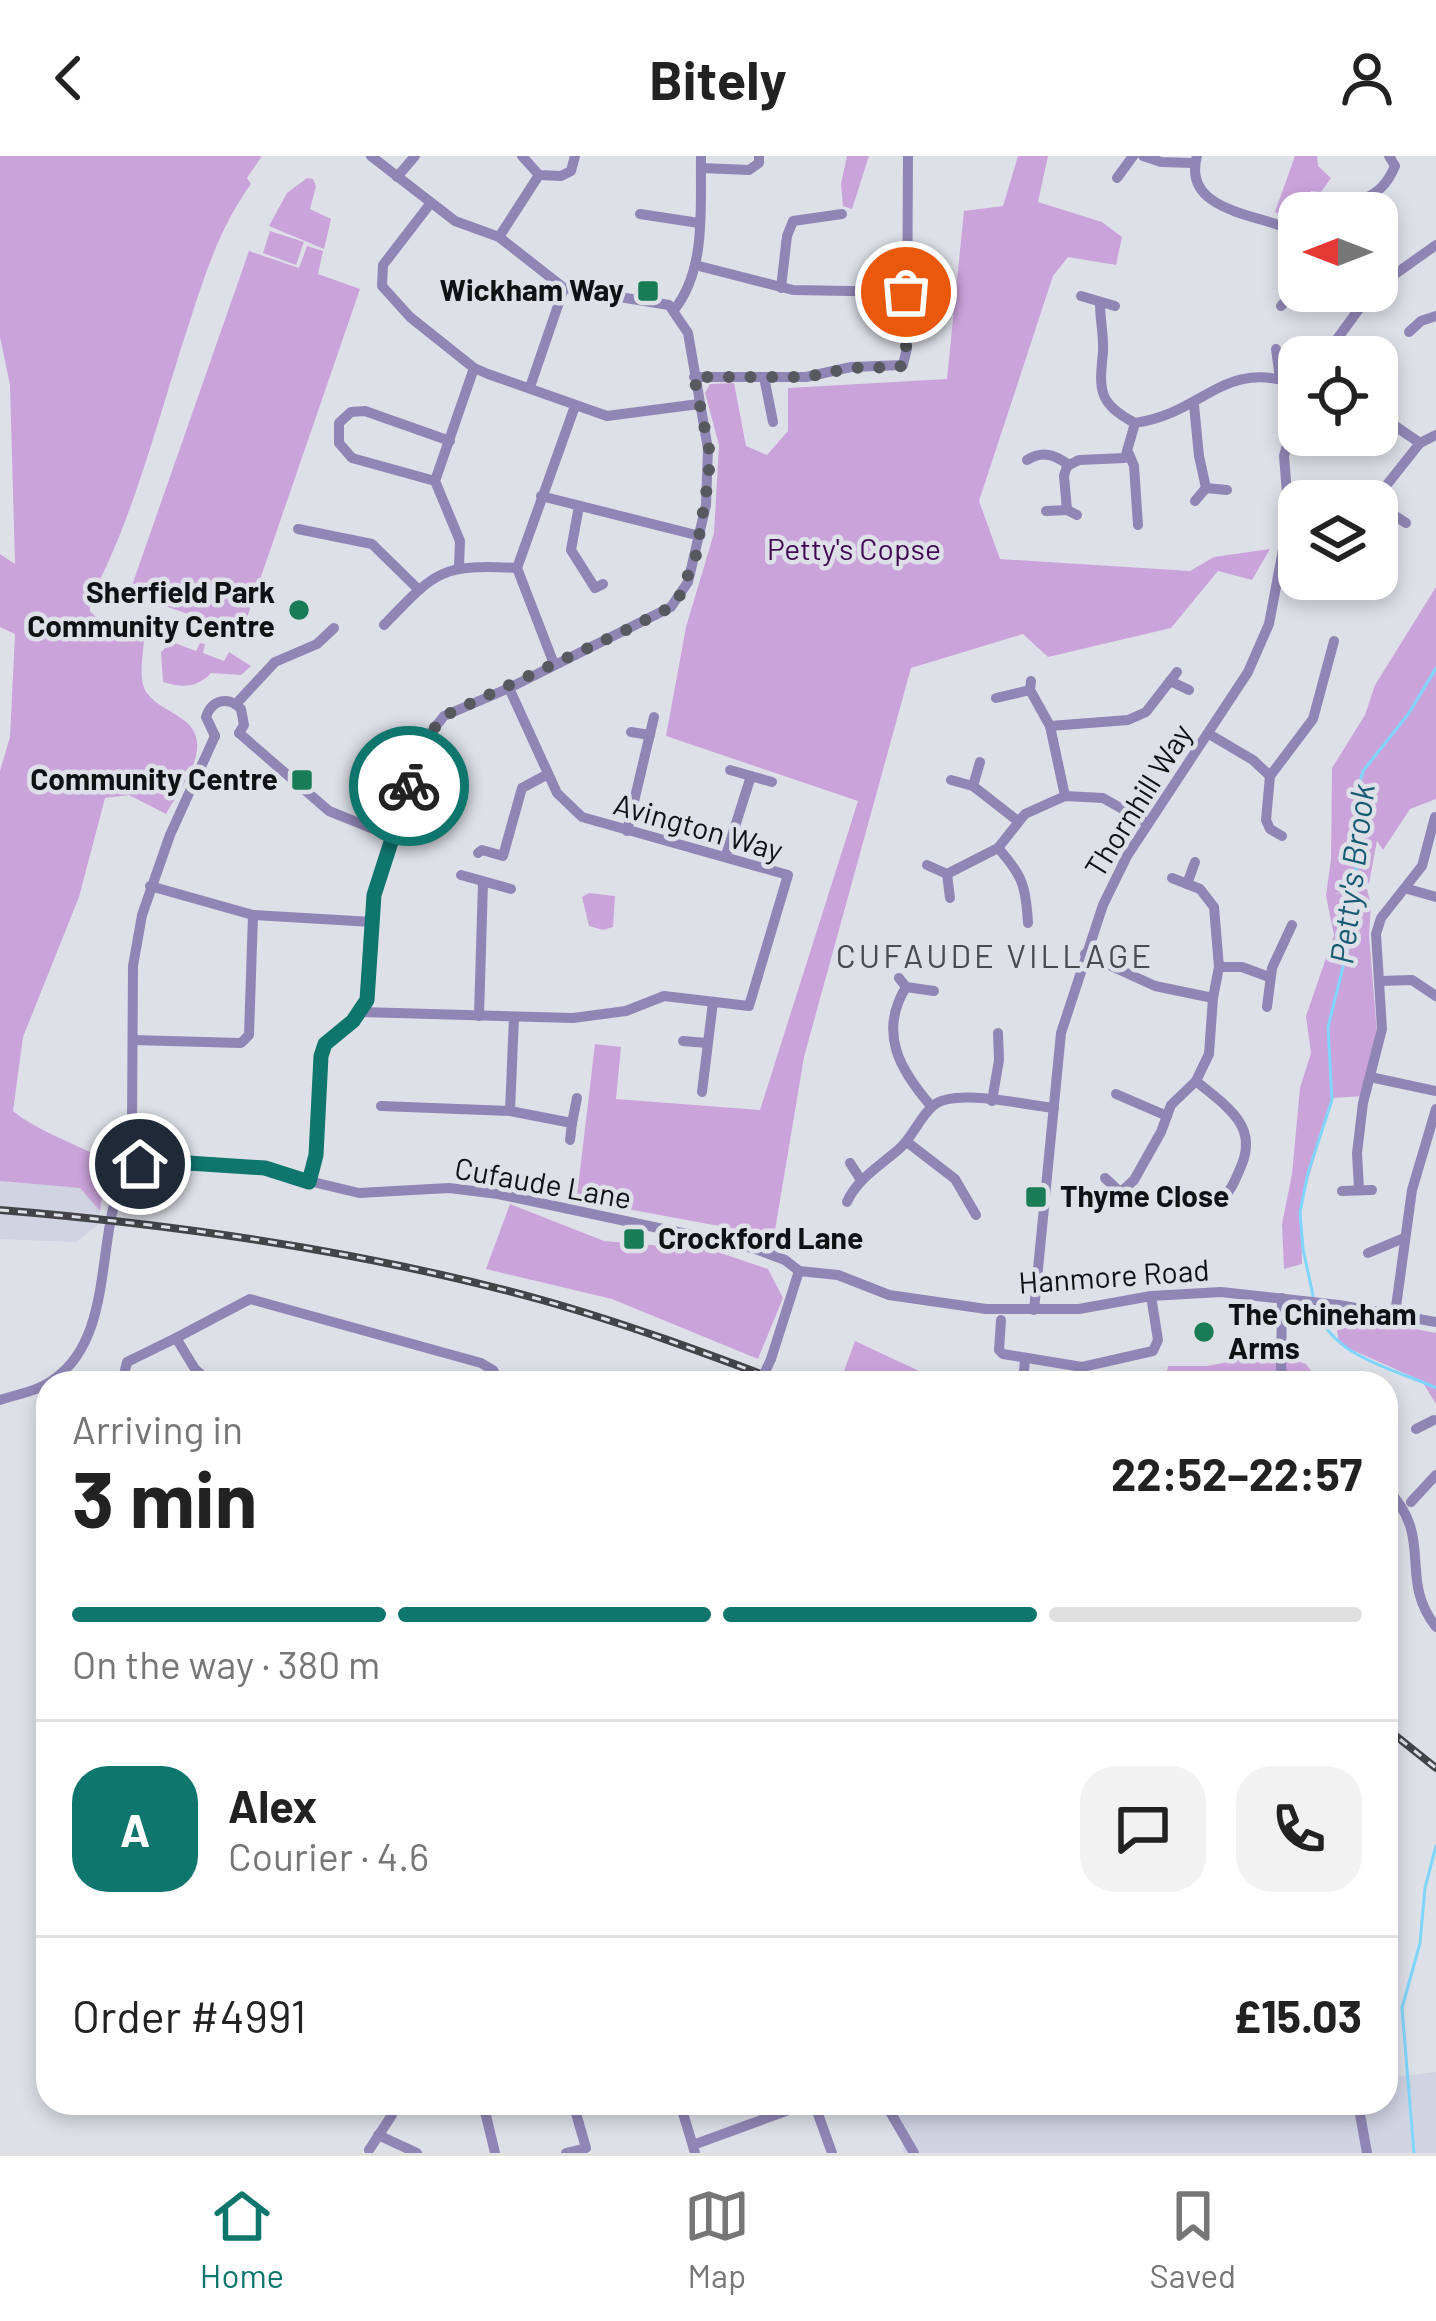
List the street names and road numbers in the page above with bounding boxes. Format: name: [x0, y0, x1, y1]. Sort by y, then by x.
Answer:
street label: Thornhill Way: [1076, 717, 1199, 883]
street label: Avington Way: [610, 785, 787, 867]
street label: Cufaude Lane: [452, 1149, 634, 1215]
street label: Hanmore Road: [1017, 1250, 1210, 1300]

